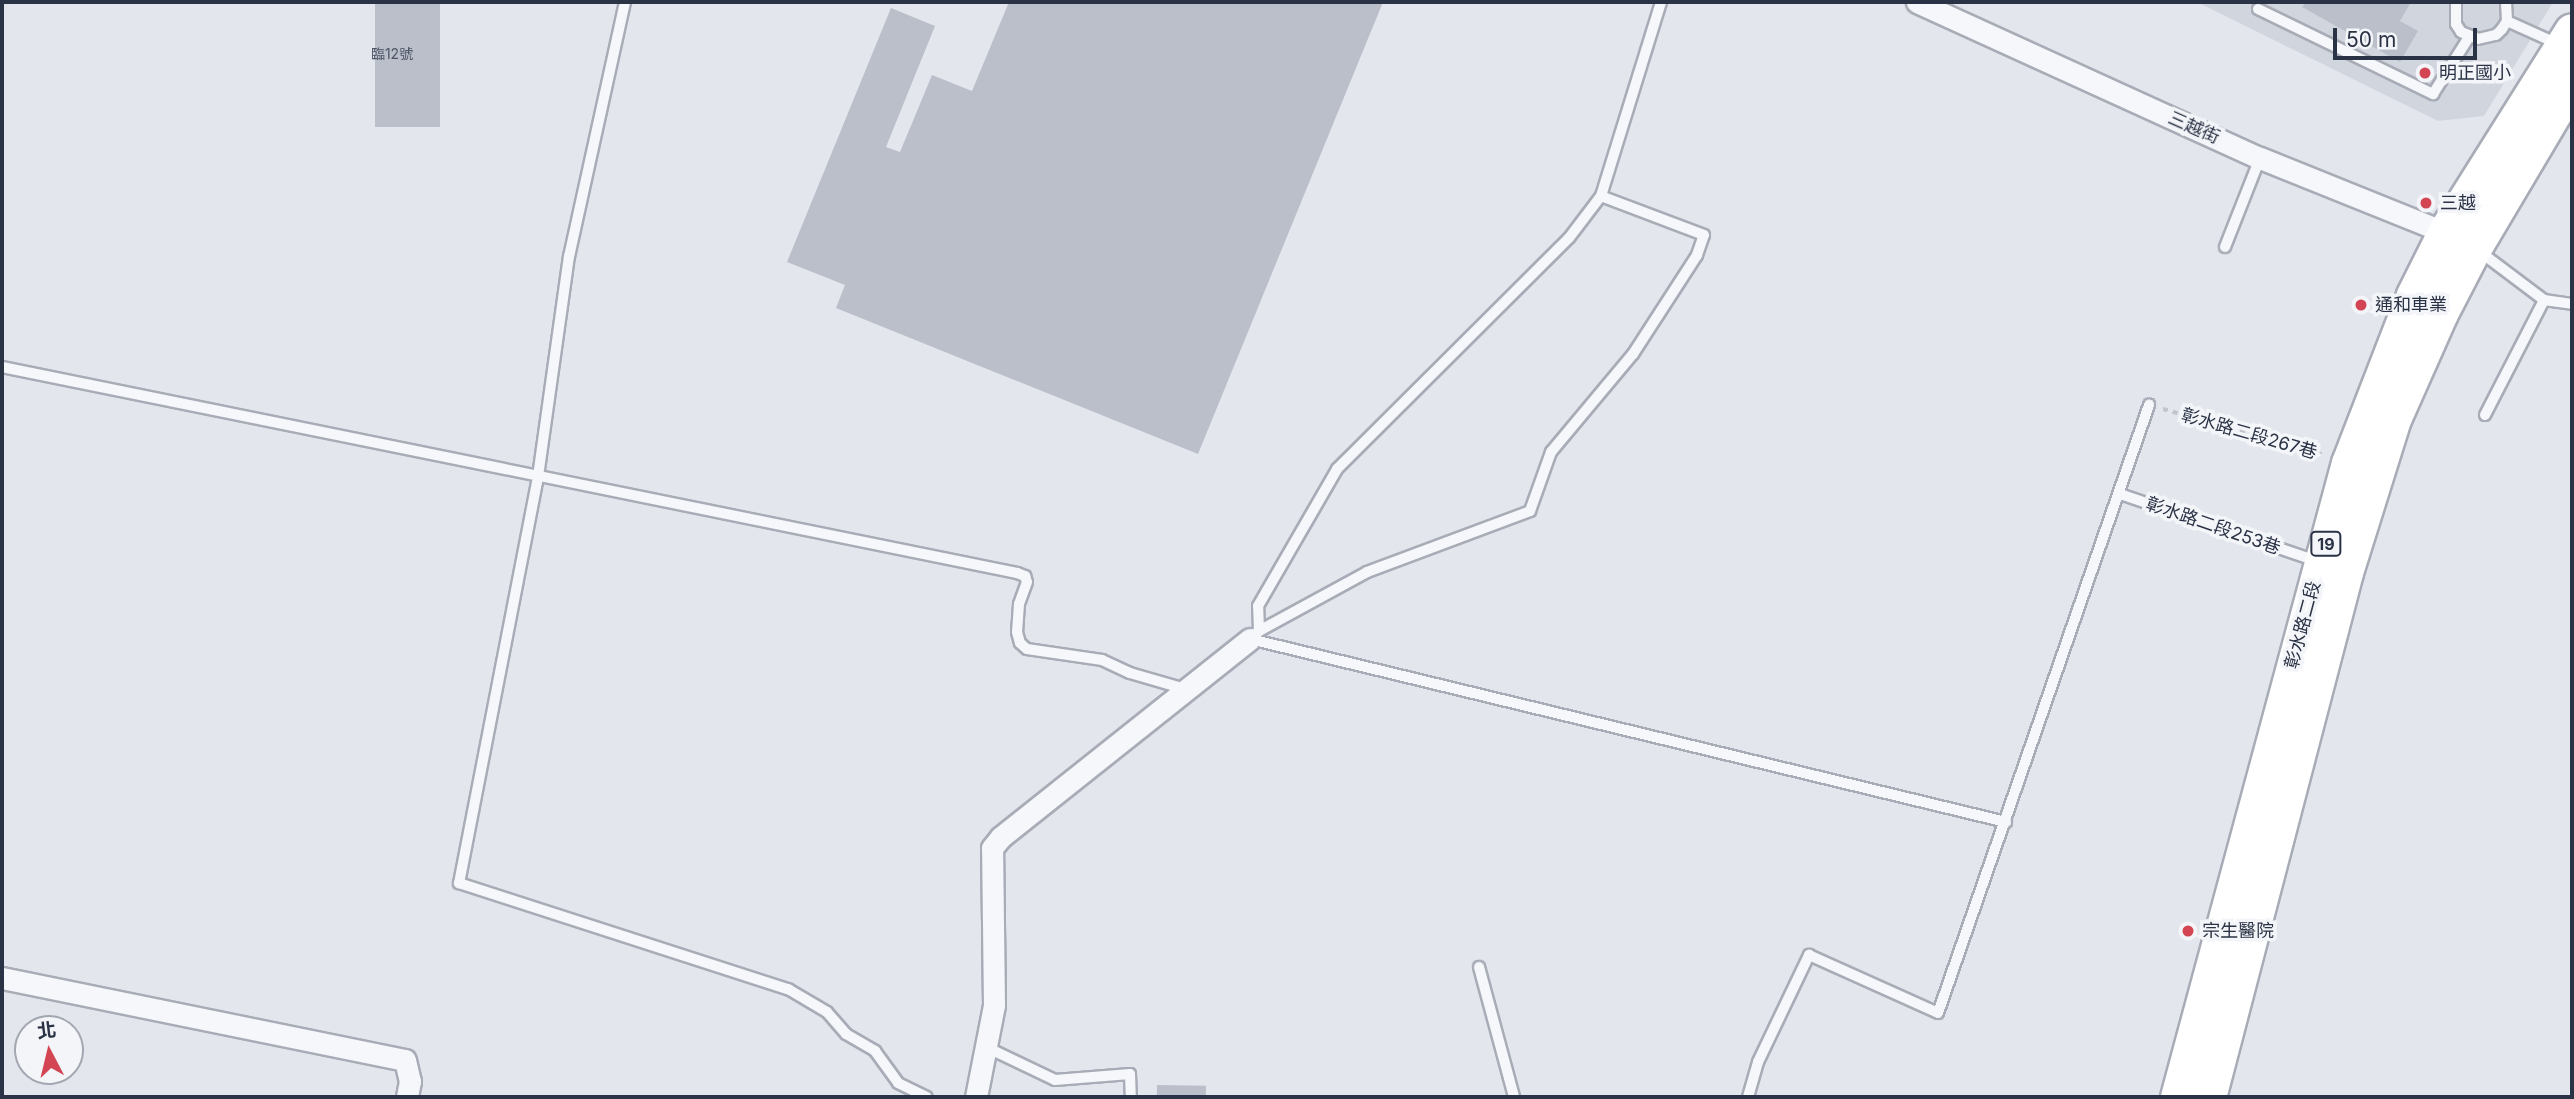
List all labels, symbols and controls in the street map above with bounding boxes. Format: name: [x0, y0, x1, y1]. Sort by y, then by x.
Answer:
scale bar: [2336, 14, 2480, 58]
text: 50 m: [2346, 27, 2396, 52]
house number: 臨12號: [371, 46, 413, 62]
place label: 明正國小: [2439, 62, 2511, 84]
marker: 明正國小: [2417, 65, 2433, 81]
street label: 三越街: [2165, 107, 2223, 149]
place label: 三越: [2440, 192, 2476, 214]
marker: 三越: [2418, 195, 2434, 211]
place label: 通和車業: [2375, 294, 2447, 316]
marker: 通和車業: [2353, 297, 2369, 313]
street label: 彰水路二段267巷: [2179, 404, 2319, 464]
street label: 彰水路二段253巷: [2143, 493, 2283, 559]
road number: 19: [2310, 531, 2342, 556]
street label: 彰水路二段: [2281, 579, 2325, 671]
place label: 宗生醫院: [2202, 920, 2274, 942]
marker: 宗生醫院: [2180, 923, 2196, 939]
north arrow: [14, 1015, 84, 1085]
text: 北: [36, 1018, 57, 1043]

